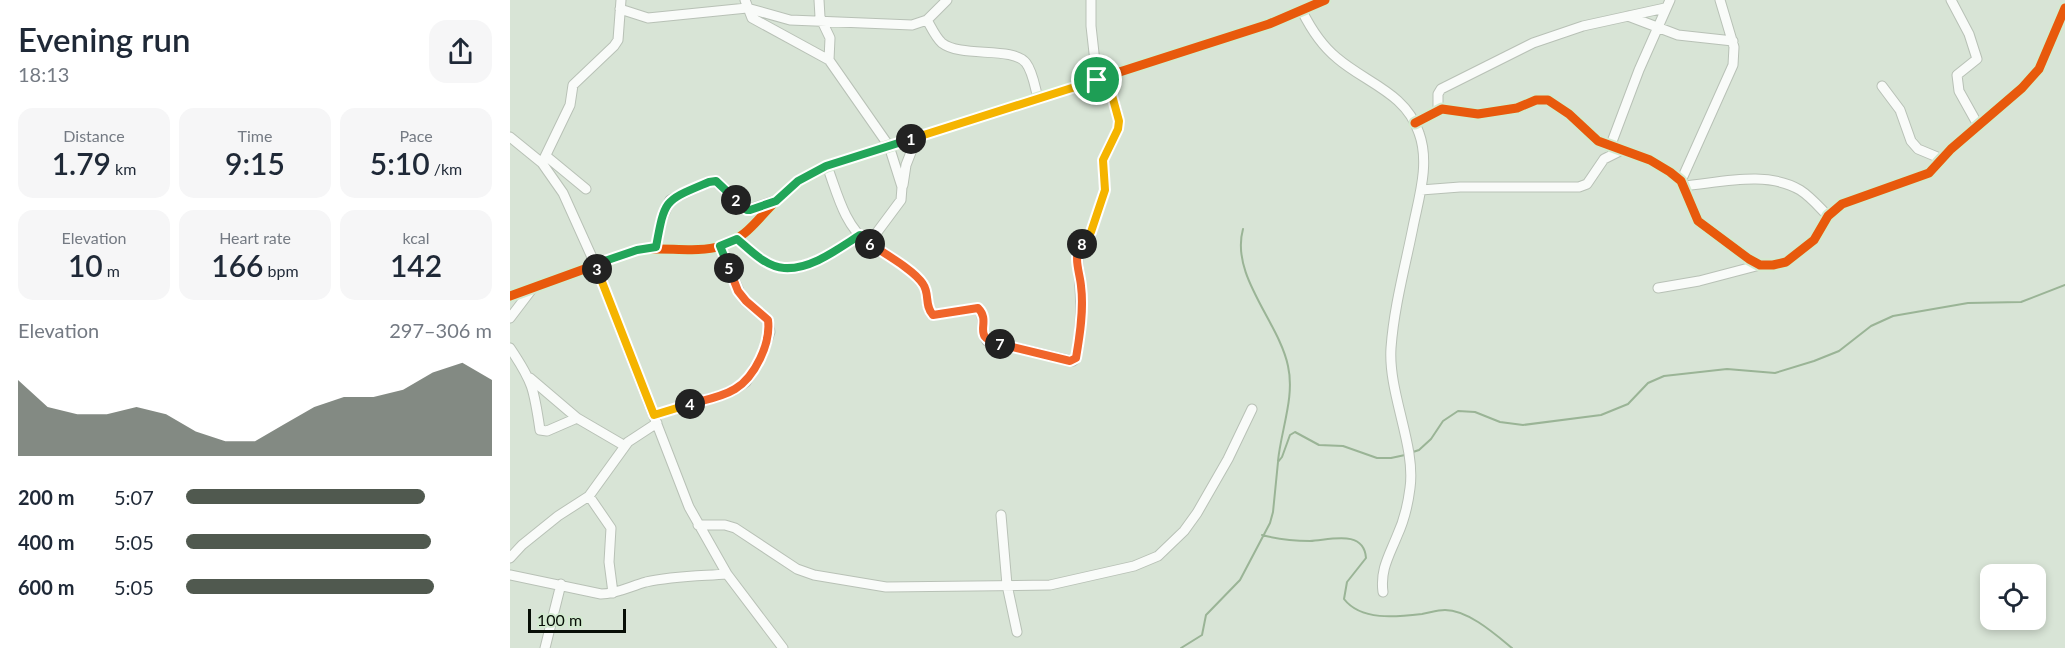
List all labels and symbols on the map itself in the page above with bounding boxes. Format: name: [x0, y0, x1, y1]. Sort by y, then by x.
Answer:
pin: [1071, 54, 1122, 105]
pin: 1: [896, 124, 926, 154]
pin: 2: [721, 185, 751, 215]
pin: 6: [855, 229, 885, 259]
pin: 8: [1067, 229, 1097, 259]
pin: 5: [714, 253, 744, 283]
pin: 3: [582, 254, 612, 284]
pin: 7: [985, 329, 1015, 359]
pin: 4: [675, 389, 705, 419]
scale bar: [528, 606, 626, 634]

